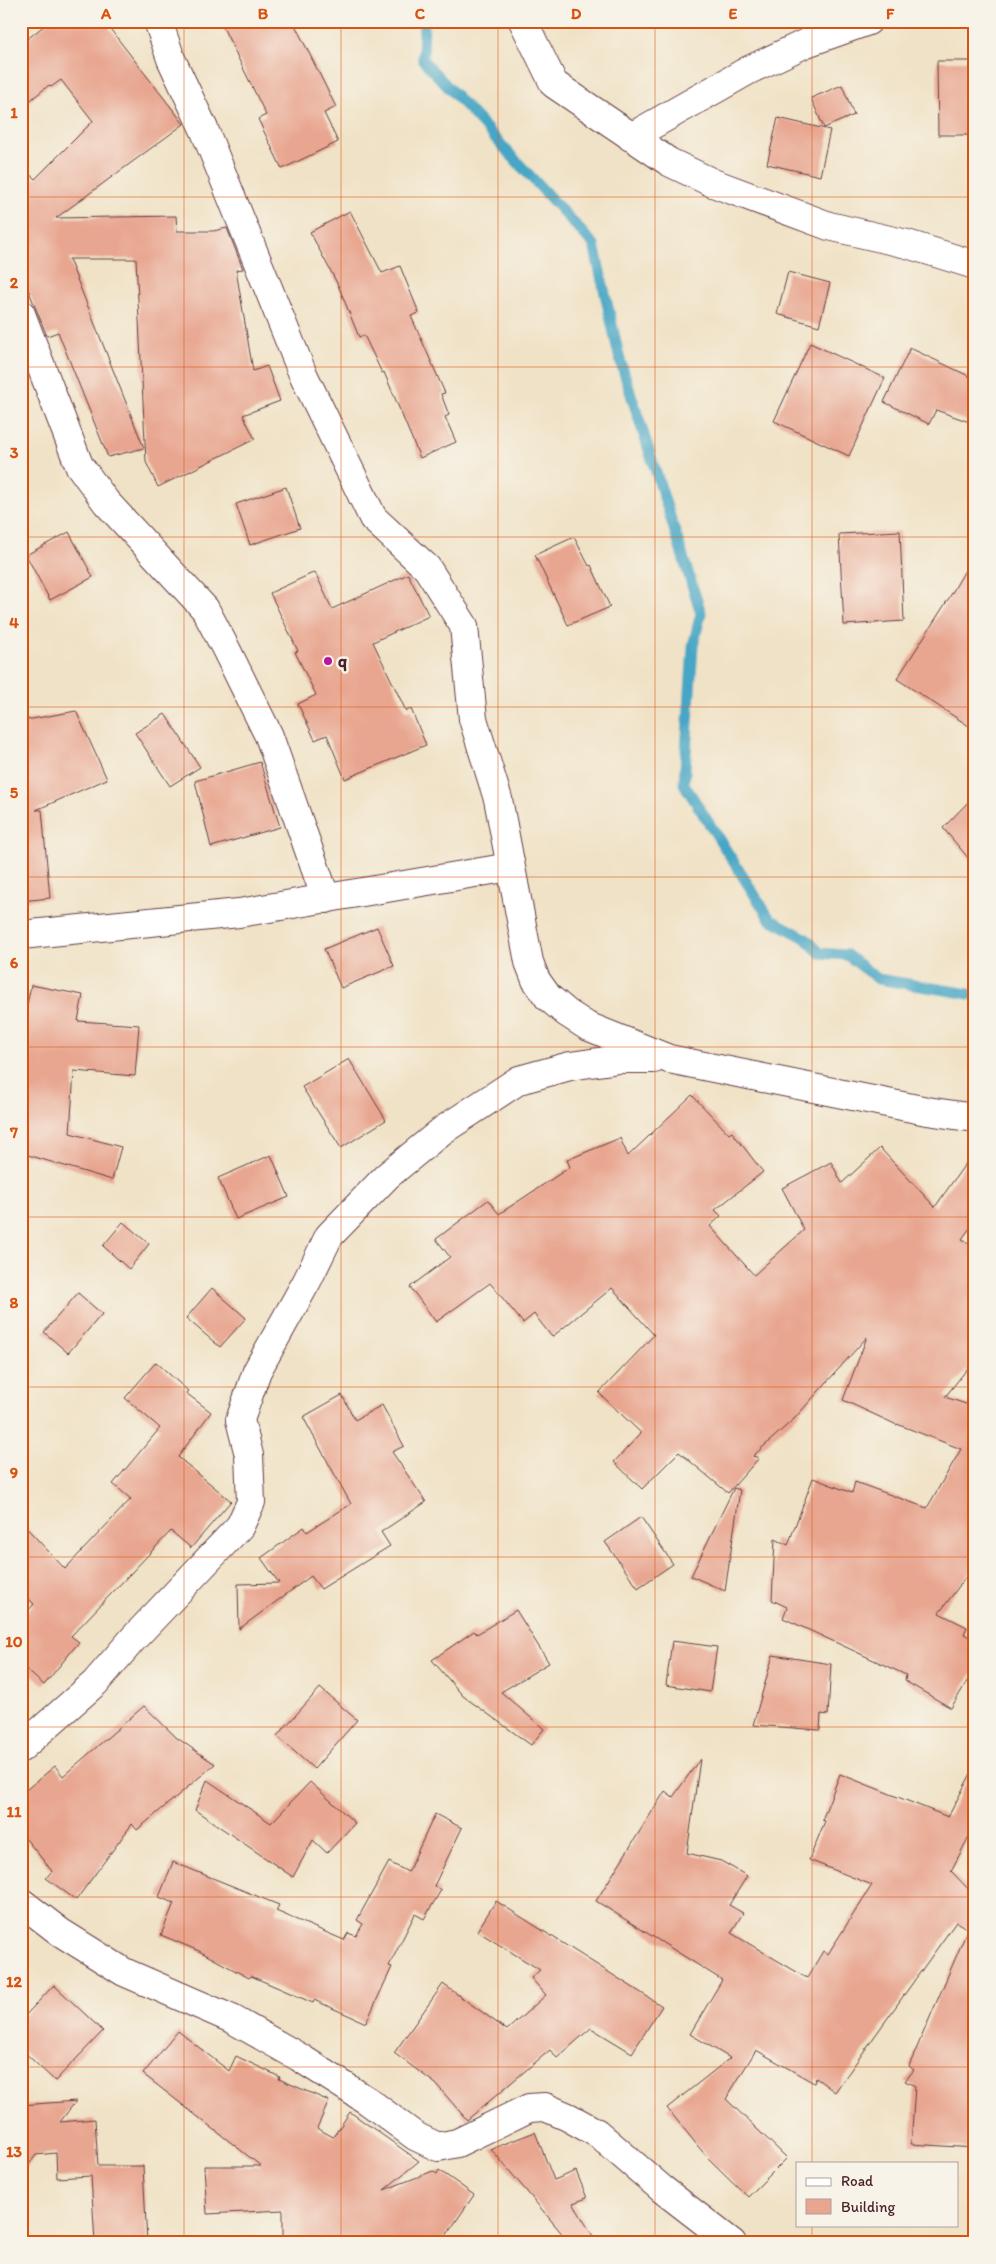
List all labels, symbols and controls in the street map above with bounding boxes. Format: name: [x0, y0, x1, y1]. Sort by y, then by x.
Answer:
text: A: [100, 4, 112, 23]
text: B: [258, 4, 269, 23]
text: C: [415, 4, 426, 23]
text: D: [571, 4, 582, 23]
text: E: [729, 4, 738, 23]
text: F: [886, 4, 895, 23]
text: 1: [10, 103, 18, 122]
text: 2: [10, 273, 19, 292]
text: 3: [10, 443, 19, 462]
text: 4: [9, 613, 19, 632]
place label: q: [338, 650, 347, 672]
marker: q: [322, 655, 334, 667]
text: 5: [10, 783, 19, 802]
text: 6: [10, 953, 19, 972]
text: 7: [9, 1123, 18, 1142]
text: 8: [10, 1293, 19, 1312]
text: 9: [10, 1463, 18, 1482]
text: 10: [5, 1632, 23, 1651]
text: 11: [7, 1802, 22, 1821]
text: 12: [6, 1972, 23, 1991]
text: 13: [6, 2142, 22, 2161]
legend: [796, 2162, 958, 2226]
text: Road: [841, 2172, 874, 2190]
text: Building: [841, 2198, 895, 2216]

